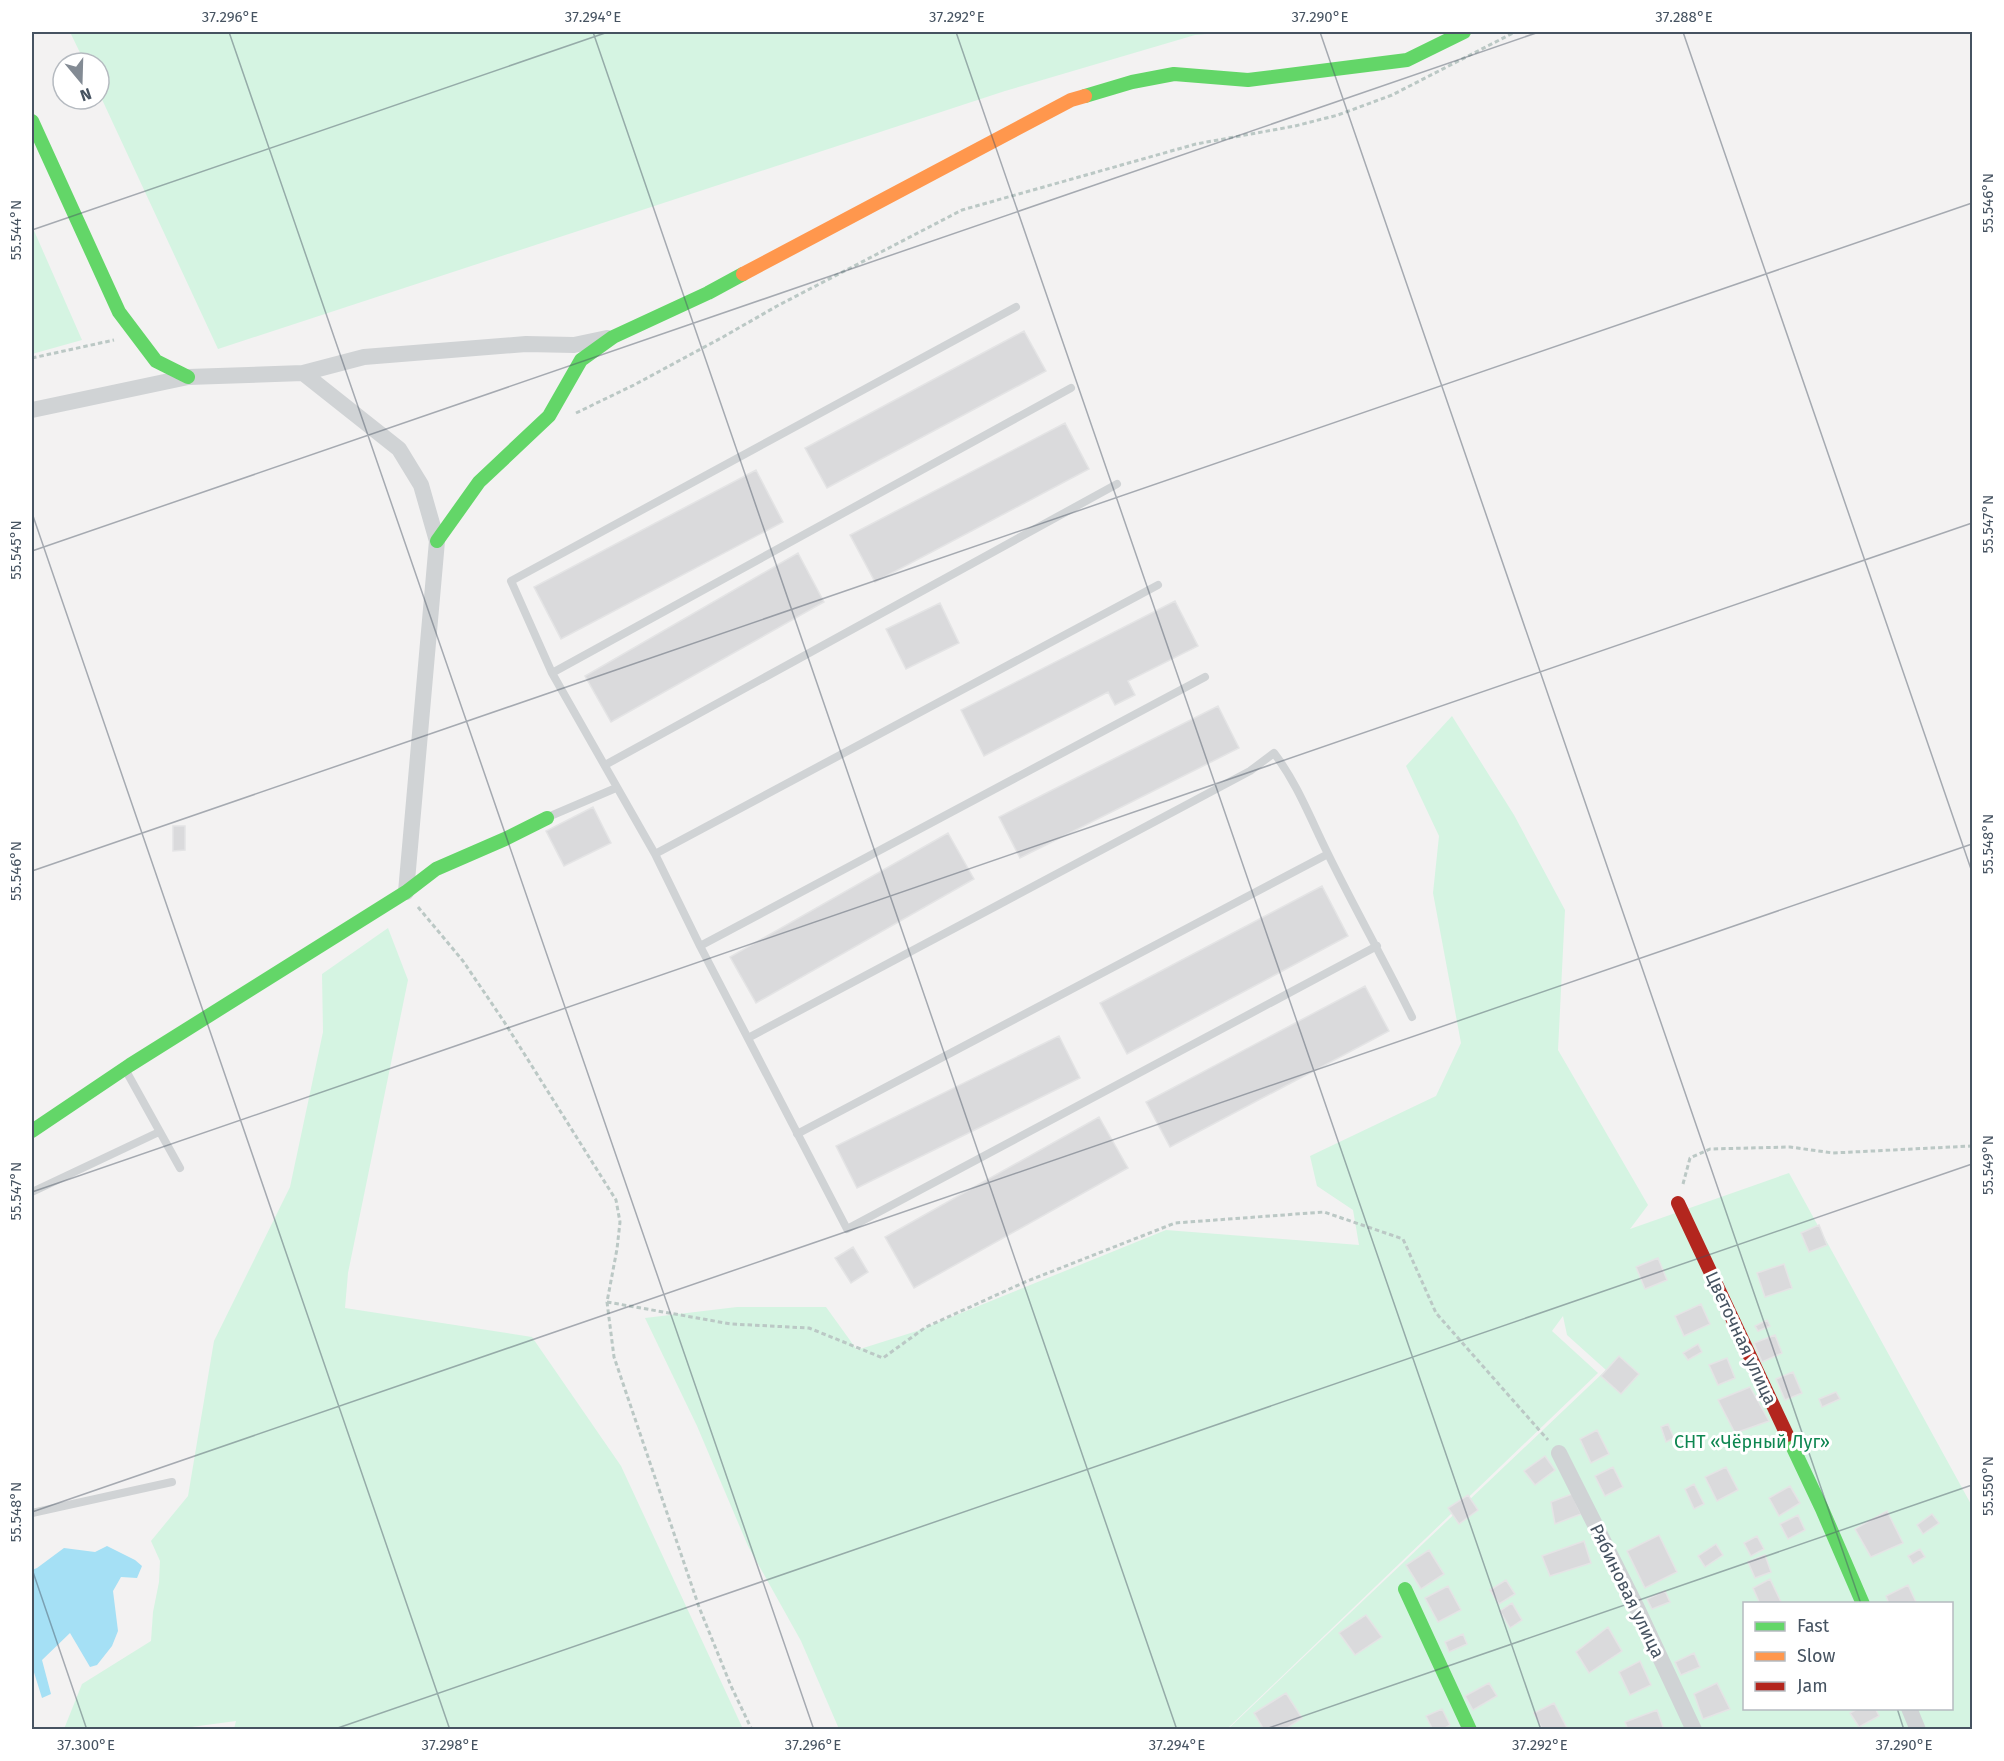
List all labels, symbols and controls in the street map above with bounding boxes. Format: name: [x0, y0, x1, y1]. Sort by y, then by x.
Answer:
text: 37.296°E: [202, 8, 258, 26]
text: 37.294°E: [565, 8, 621, 26]
text: 37.292°E: [929, 8, 985, 26]
text: 37.290°E: [1291, 8, 1349, 26]
text: 37.288°E: [1655, 8, 1713, 26]
north arrow: [51, 51, 111, 111]
text: N: [78, 84, 94, 105]
text: 55.546°N: [1979, 173, 1997, 233]
text: 55.544°N: [7, 200, 25, 260]
text: 55.547°N: [1979, 495, 1997, 553]
text: 55.545°N: [7, 520, 25, 580]
text: 55.548°N: [1979, 814, 1997, 874]
text: 55.546°N: [7, 841, 25, 901]
text: 55.549°N: [1979, 1135, 1997, 1195]
text: 55.547°N: [7, 1162, 25, 1220]
street label: Цветочная улица: [1700, 1268, 1782, 1408]
park label: СНТ «Чёрный Луг»: [1674, 1431, 1830, 1453]
text: 55.550°N: [1979, 1456, 1997, 1516]
text: 55.548°N: [7, 1482, 25, 1542]
street label: Рябиновая улица: [1585, 1520, 1669, 1662]
legend: [1743, 1602, 1953, 1710]
text: Fast: [1797, 1615, 1830, 1637]
text: Slow: [1797, 1645, 1836, 1667]
text: Jam: [1797, 1675, 1828, 1697]
text: 37.300°E: [57, 1736, 115, 1754]
text: 37.298°E: [422, 1736, 478, 1754]
text: 37.296°E: [785, 1736, 841, 1754]
text: 37.294°E: [1149, 1736, 1205, 1754]
text: 37.292°E: [1512, 1736, 1568, 1754]
text: 37.290°E: [1875, 1736, 1933, 1754]

